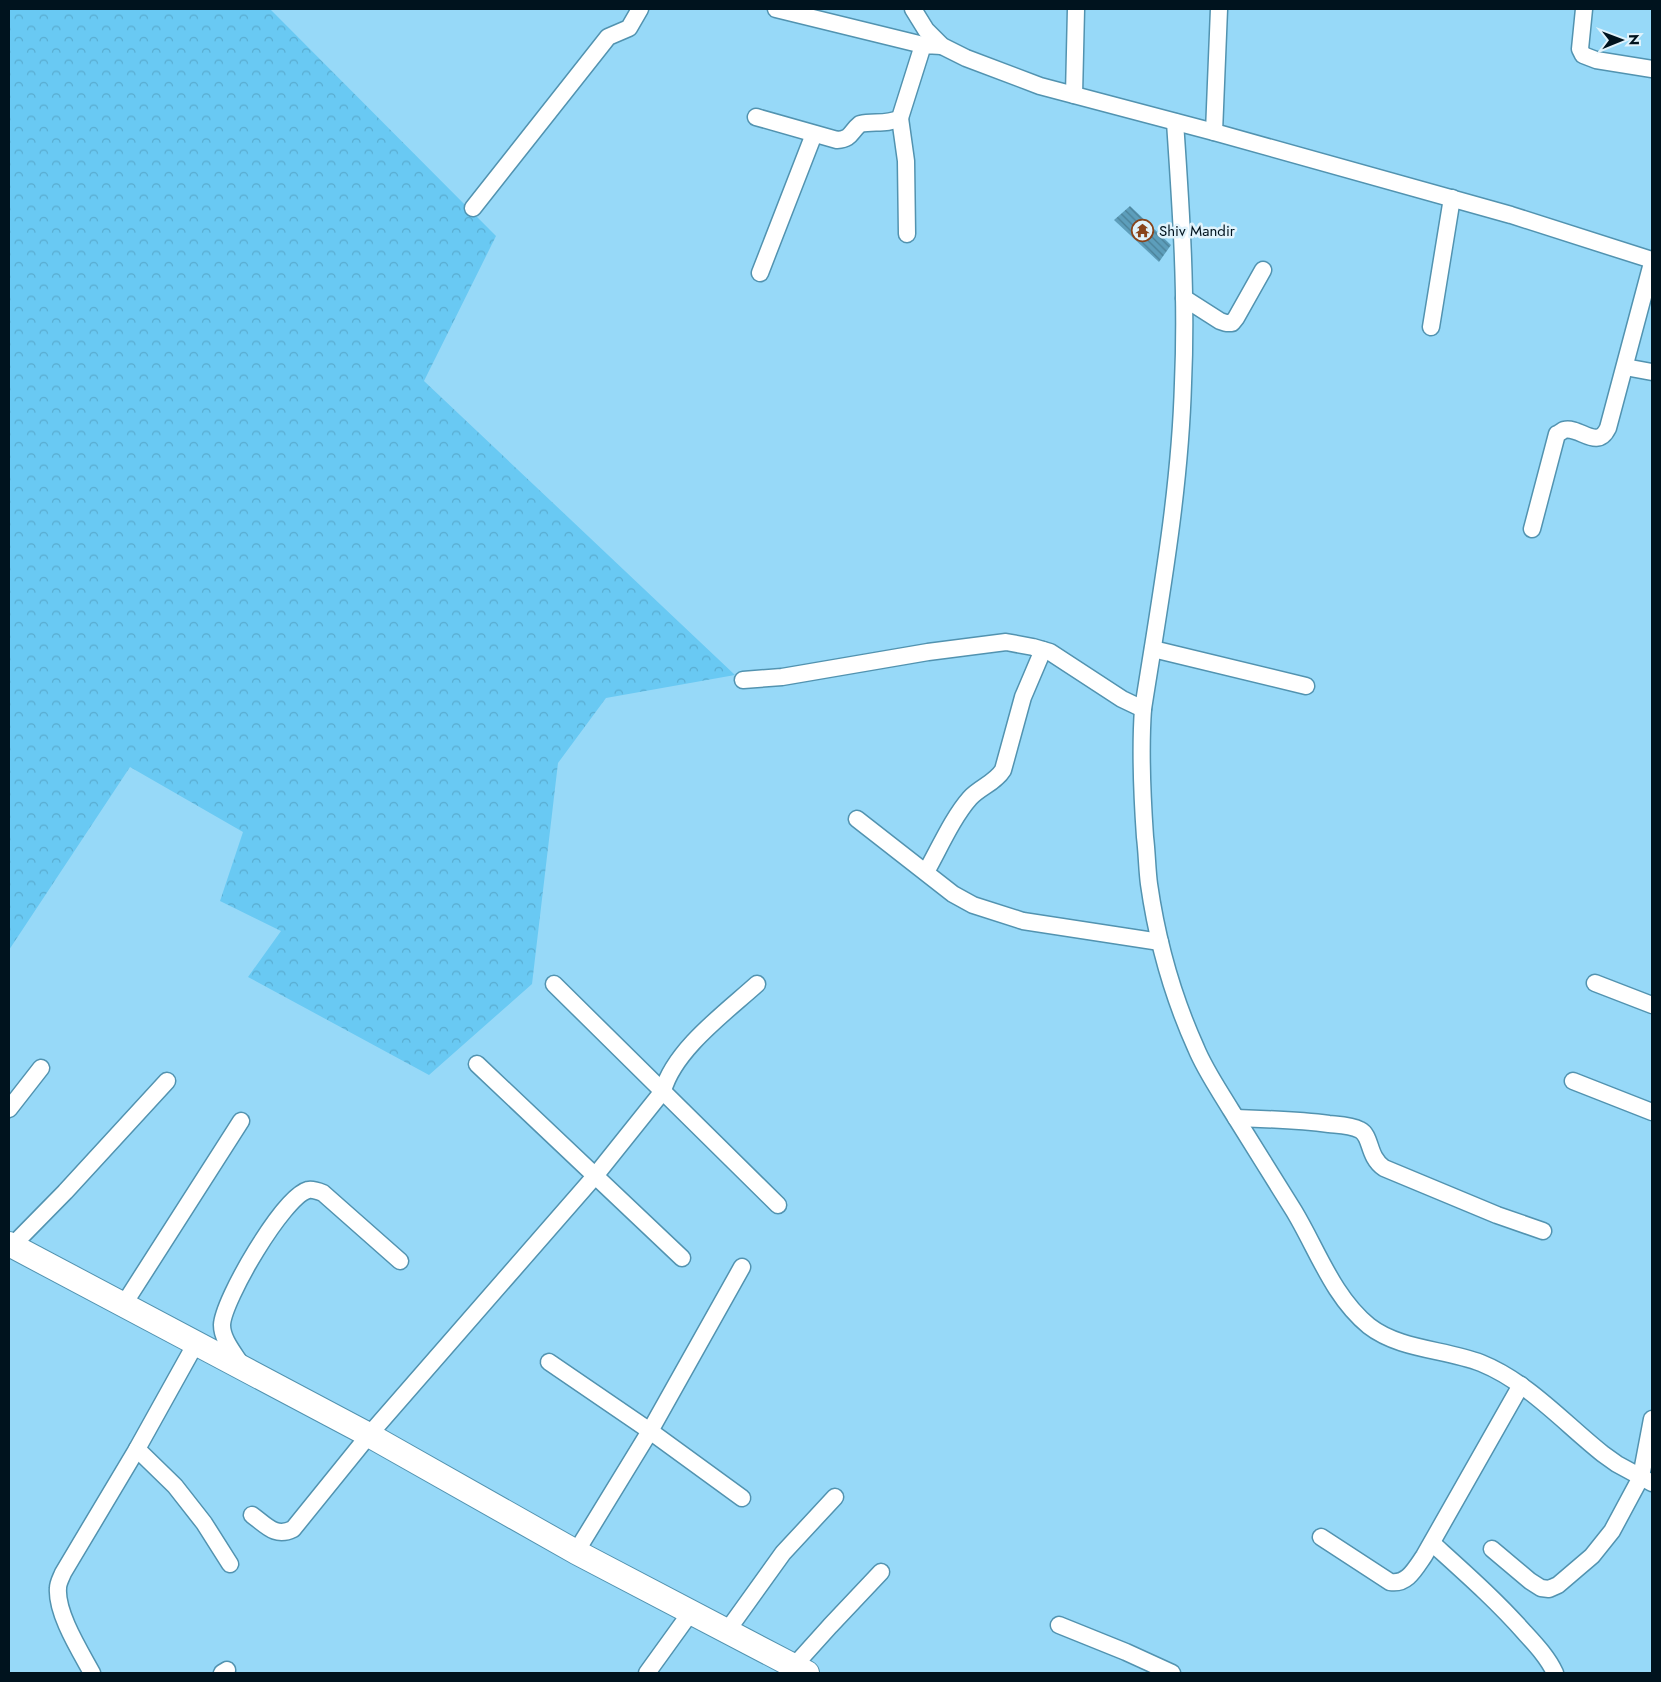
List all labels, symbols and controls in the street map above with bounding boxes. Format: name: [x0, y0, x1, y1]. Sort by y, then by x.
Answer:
north arrow: [1596, 15, 1646, 65]
text: N: [1624, 34, 1644, 46]
temple icon: Shiv Mandir: [1131, 219, 1155, 243]
place label: Shiv Mandir: [1159, 220, 1236, 242]

